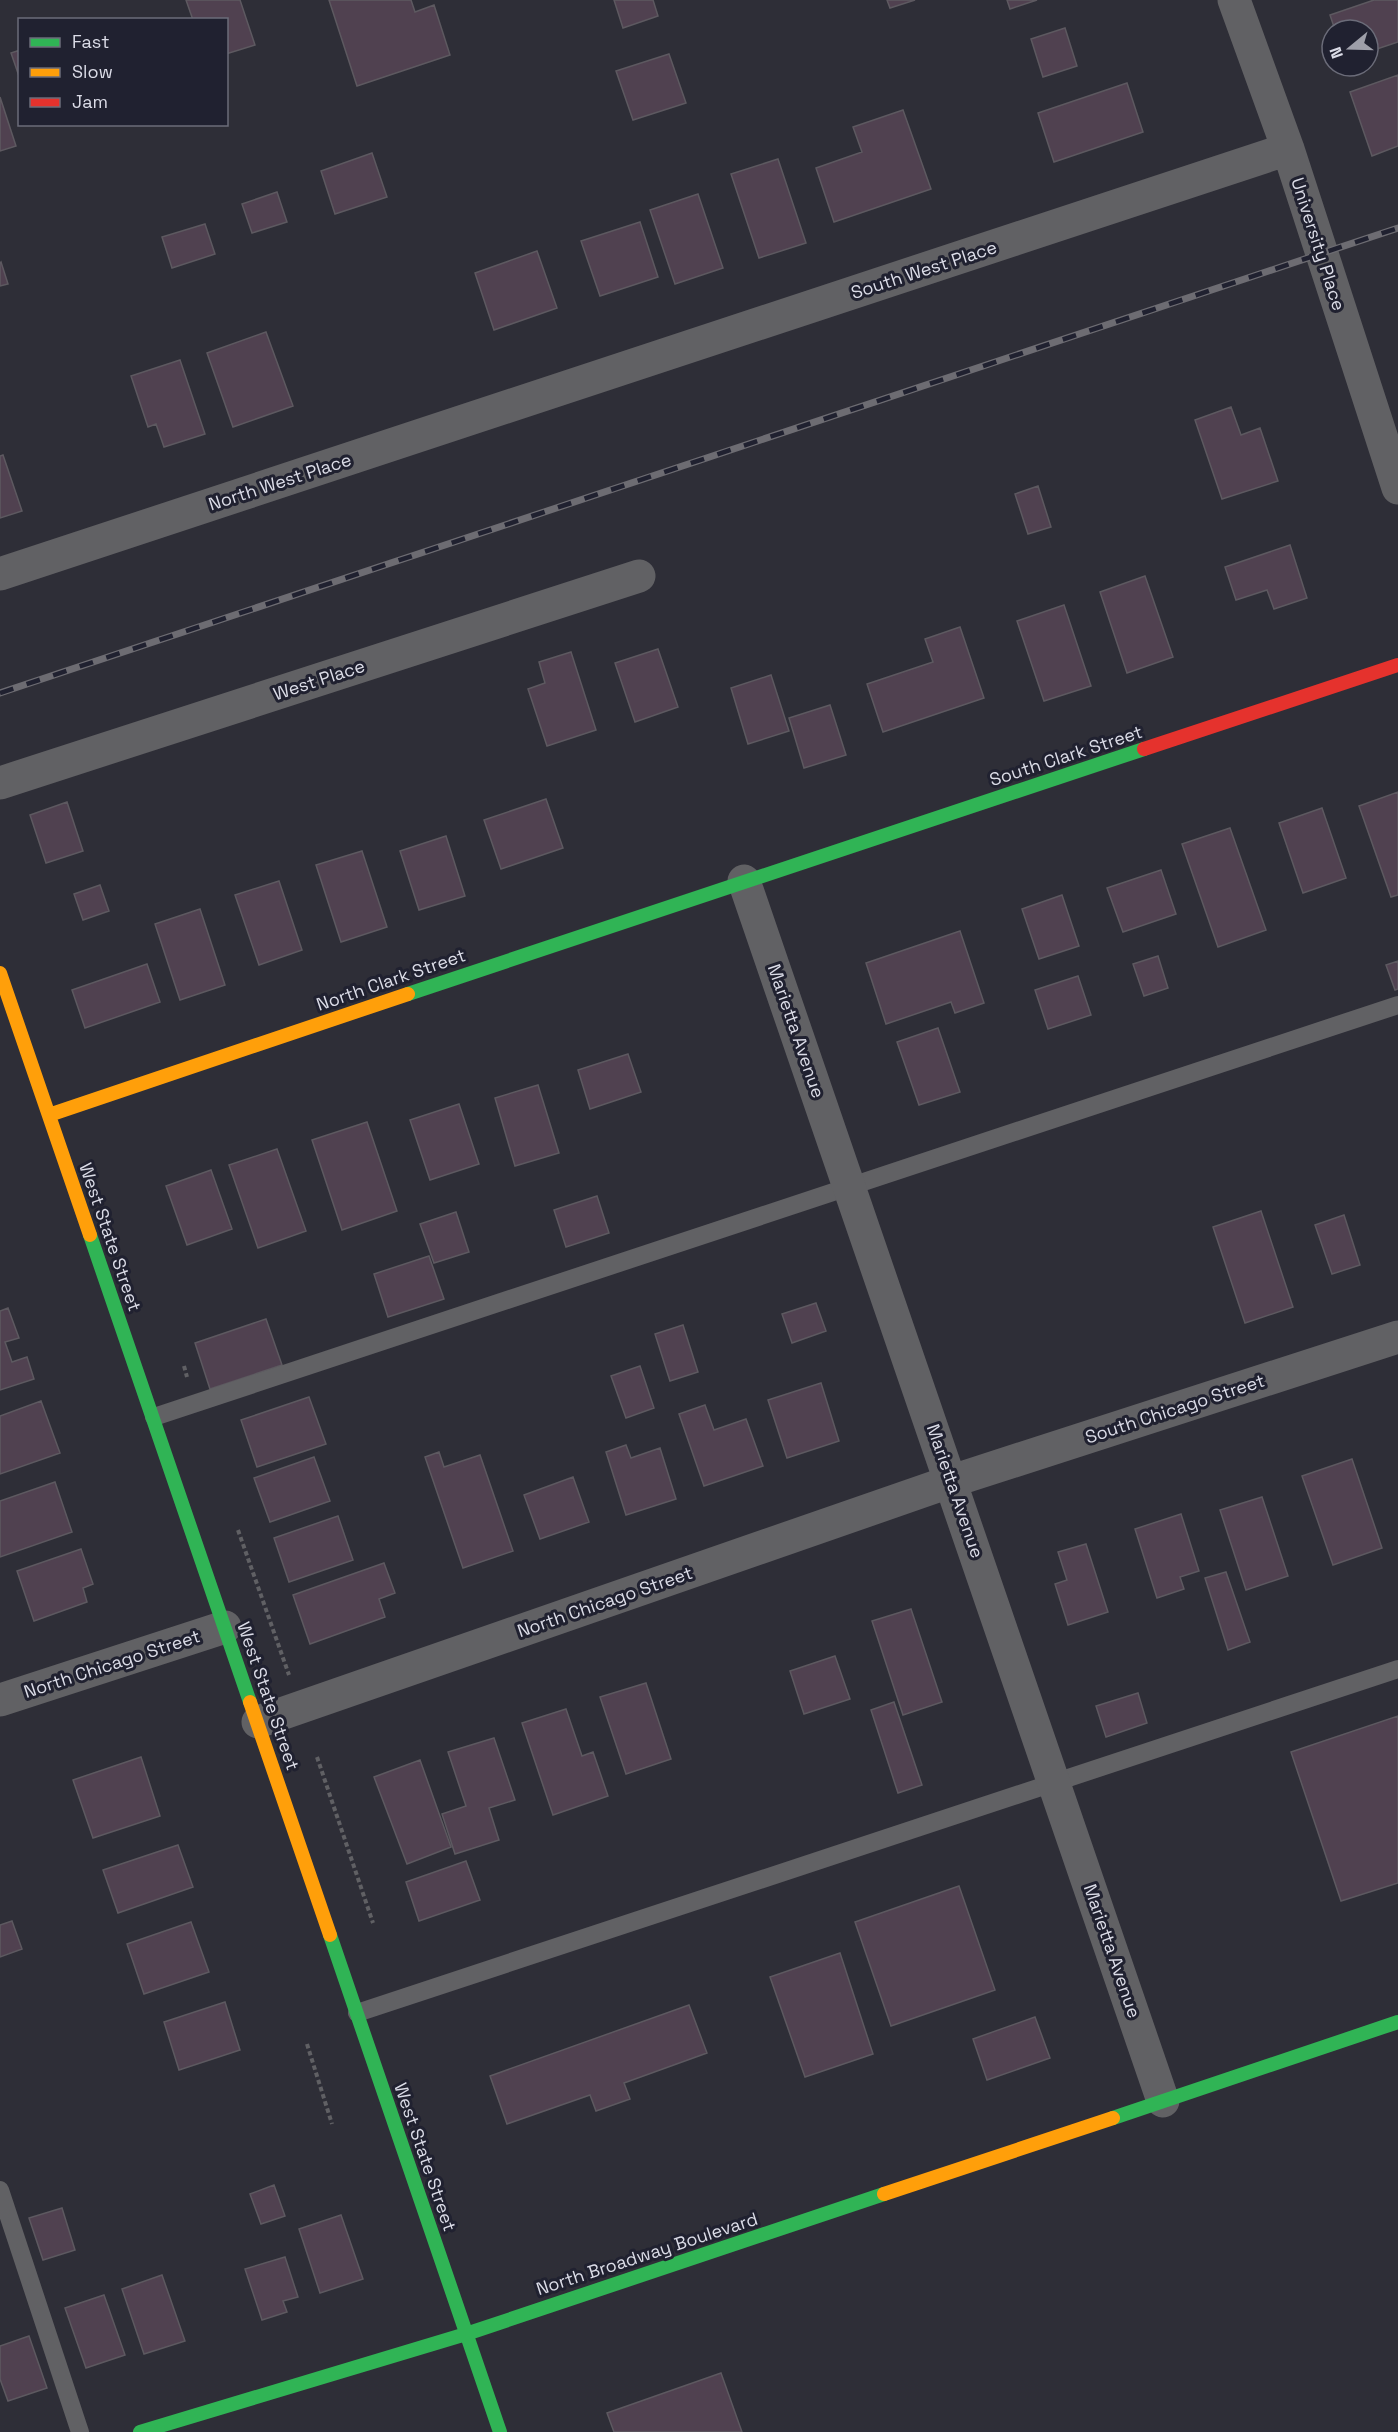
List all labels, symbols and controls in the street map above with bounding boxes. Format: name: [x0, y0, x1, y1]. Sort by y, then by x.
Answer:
legend: [18, 18, 228, 126]
north arrow: [1320, 18, 1380, 78]
text: Fast: [72, 30, 109, 53]
text: N: [1325, 44, 1348, 61]
text: Slow: [72, 60, 113, 83]
text: Jam: [72, 90, 108, 113]
street label: University Place: [1286, 174, 1351, 313]
street label: South West Place: [848, 235, 1000, 304]
street label: North West Place: [206, 448, 354, 515]
street label: West Place: [270, 654, 368, 705]
street label: South Clark Street: [986, 720, 1145, 791]
street label: North Clark Street: [313, 943, 468, 1016]
street label: Marietta Avenue: [763, 961, 830, 1101]
street label: West State Street: [74, 1160, 147, 1314]
street label: South Chicago Street: [1082, 1369, 1267, 1448]
street label: Marietta Avenue: [922, 1421, 989, 1561]
street label: North Chicago Street: [514, 1561, 696, 1642]
street label: West State Street: [232, 1619, 305, 1773]
street label: North Chicago Street: [21, 1624, 203, 1703]
street label: Marietta Avenue: [1079, 1881, 1146, 2021]
street label: West State Street: [389, 2080, 462, 2234]
street label: North Broadway Boulevard: [533, 2207, 761, 2300]

